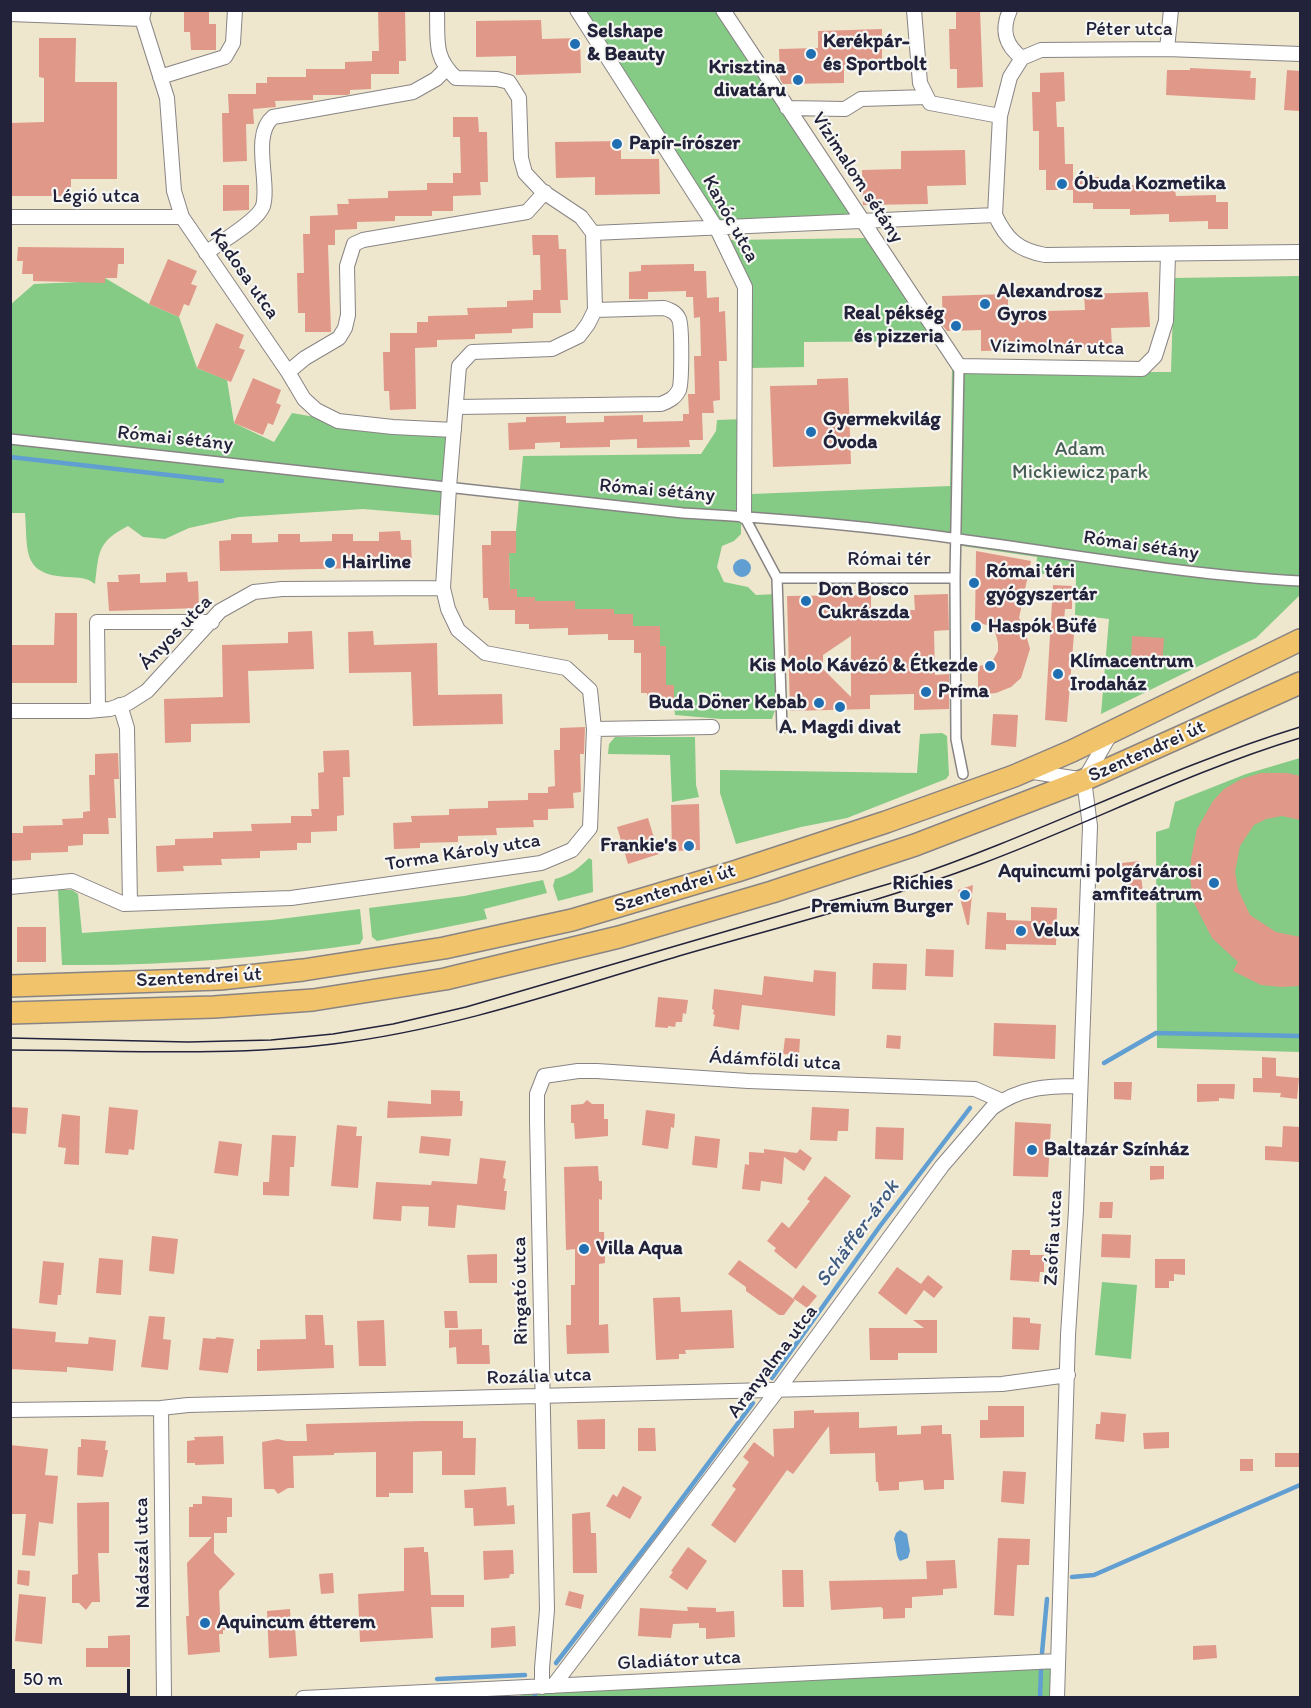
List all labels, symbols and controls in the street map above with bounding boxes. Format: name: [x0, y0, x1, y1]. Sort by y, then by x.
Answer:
street label: Péter utca: [1086, 18, 1172, 42]
place label: Selshape & Beauty: [587, 20, 665, 67]
place label: Kerékpár- és Sportbolt: [823, 30, 927, 77]
marker: Selshape & Beauty: [568, 37, 582, 51]
marker: Kerékpár- és Sportbolt: [804, 47, 818, 61]
place label: Krisztina divatáru: [709, 56, 786, 103]
marker: Krisztina divatáru: [791, 73, 805, 87]
street label: Vízimalom sétány: [806, 108, 908, 248]
place label: Papír-írószer: [629, 132, 740, 156]
marker: Papír-írószer: [610, 137, 624, 151]
street label: Kanóc utca: [696, 171, 764, 267]
place label: Óbuda Kozmetika: [1074, 172, 1226, 196]
marker: Óbuda Kozmetika: [1055, 177, 1069, 191]
street label: Légió utca: [52, 185, 140, 209]
street label: Kadosa utca: [204, 224, 284, 324]
place label: Alexandrosz Gyros: [997, 280, 1103, 327]
marker: Alexandrosz Gyros: [978, 297, 992, 311]
place label: Real pékség és pizzeria: [843, 302, 944, 349]
marker: Real pékség és pizzeria: [949, 319, 963, 333]
street label: Vízimolnár utca: [990, 335, 1124, 361]
place label: Gyermekvilág Óvoda: [823, 408, 941, 455]
street label: Római sétány: [116, 421, 234, 457]
marker: Gyermekvilág Óvoda: [804, 425, 818, 439]
park label: Adam Mickiewicz park: [1012, 438, 1148, 485]
street label: Római sétány: [598, 474, 716, 508]
street label: Római sétány: [1082, 526, 1200, 566]
street label: Római tér: [847, 548, 931, 572]
place label: Hairline: [342, 551, 411, 575]
marker: Hairline: [323, 556, 337, 570]
place label: Római téri gyógyszertár: [986, 560, 1097, 607]
marker: Római téri gyógyszertár: [967, 576, 981, 590]
place label: Don Bosco Cukrászda: [818, 578, 909, 625]
street label: Ányos utca: [134, 591, 218, 675]
marker: Don Bosco Cukrászda: [799, 594, 813, 608]
place label: Haspók Büfé: [988, 615, 1097, 639]
marker: Haspók Büfé: [969, 620, 983, 634]
place label: Klímacentrum Irodaház: [1070, 650, 1194, 697]
place label: Kis Molo Kávézó & Étkezde: [749, 654, 978, 678]
marker: Kis Molo Kávézó & Étkezde: [983, 659, 997, 673]
marker: Klímacentrum Irodaház: [1051, 667, 1065, 681]
place label: Príma: [938, 680, 989, 704]
marker: Príma: [919, 685, 933, 699]
place label: Buda Döner Kebab: [648, 691, 807, 715]
marker: Buda Döner Kebab: [812, 696, 826, 710]
marker: A. Magdi divat: [833, 700, 847, 714]
place label: A. Magdi divat: [779, 716, 901, 740]
street label: Szentendrei út: [1085, 716, 1209, 788]
street label: Torma Károly utca: [384, 829, 542, 877]
place label: Frankie's: [600, 834, 677, 858]
marker: Frankie's: [682, 839, 696, 853]
street label: Szentendrei út: [611, 859, 739, 919]
place label: Aquincumi polgárvárosi amfiteátrum: [998, 860, 1202, 907]
place label: Richies Premium Burger: [811, 872, 953, 919]
marker: Aquincumi polgárvárosi amfiteátrum: [1207, 876, 1221, 890]
marker: Richies Premium Burger: [958, 888, 972, 902]
place label: Velux: [1033, 919, 1080, 943]
marker: Velux: [1014, 924, 1028, 938]
street label: Szentendrei út: [136, 963, 262, 993]
street label: Ádámföldi utca: [709, 1046, 841, 1076]
place label: Baltazár Színház: [1044, 1138, 1189, 1162]
marker: Baltazár Színház: [1025, 1143, 1039, 1157]
water label: Schäffer-árok: [811, 1176, 905, 1292]
street label: Zsófia utca: [1040, 1190, 1068, 1286]
street label: Ringató utca: [508, 1237, 534, 1345]
place label: Villa Aqua: [596, 1237, 682, 1261]
marker: Villa Aqua: [577, 1242, 591, 1256]
street label: Aranyalma utca: [723, 1301, 823, 1423]
street label: Rozália utca: [486, 1363, 592, 1391]
street label: Nádszál utca: [130, 1497, 156, 1609]
place label: Aquincum étterem: [217, 1611, 376, 1635]
marker: Aquincum étterem: [198, 1616, 212, 1630]
street label: Gladiátor utca: [617, 1646, 741, 1676]
scale bar: [15, 1657, 134, 1695]
text: 50 m: [23, 1668, 63, 1690]

